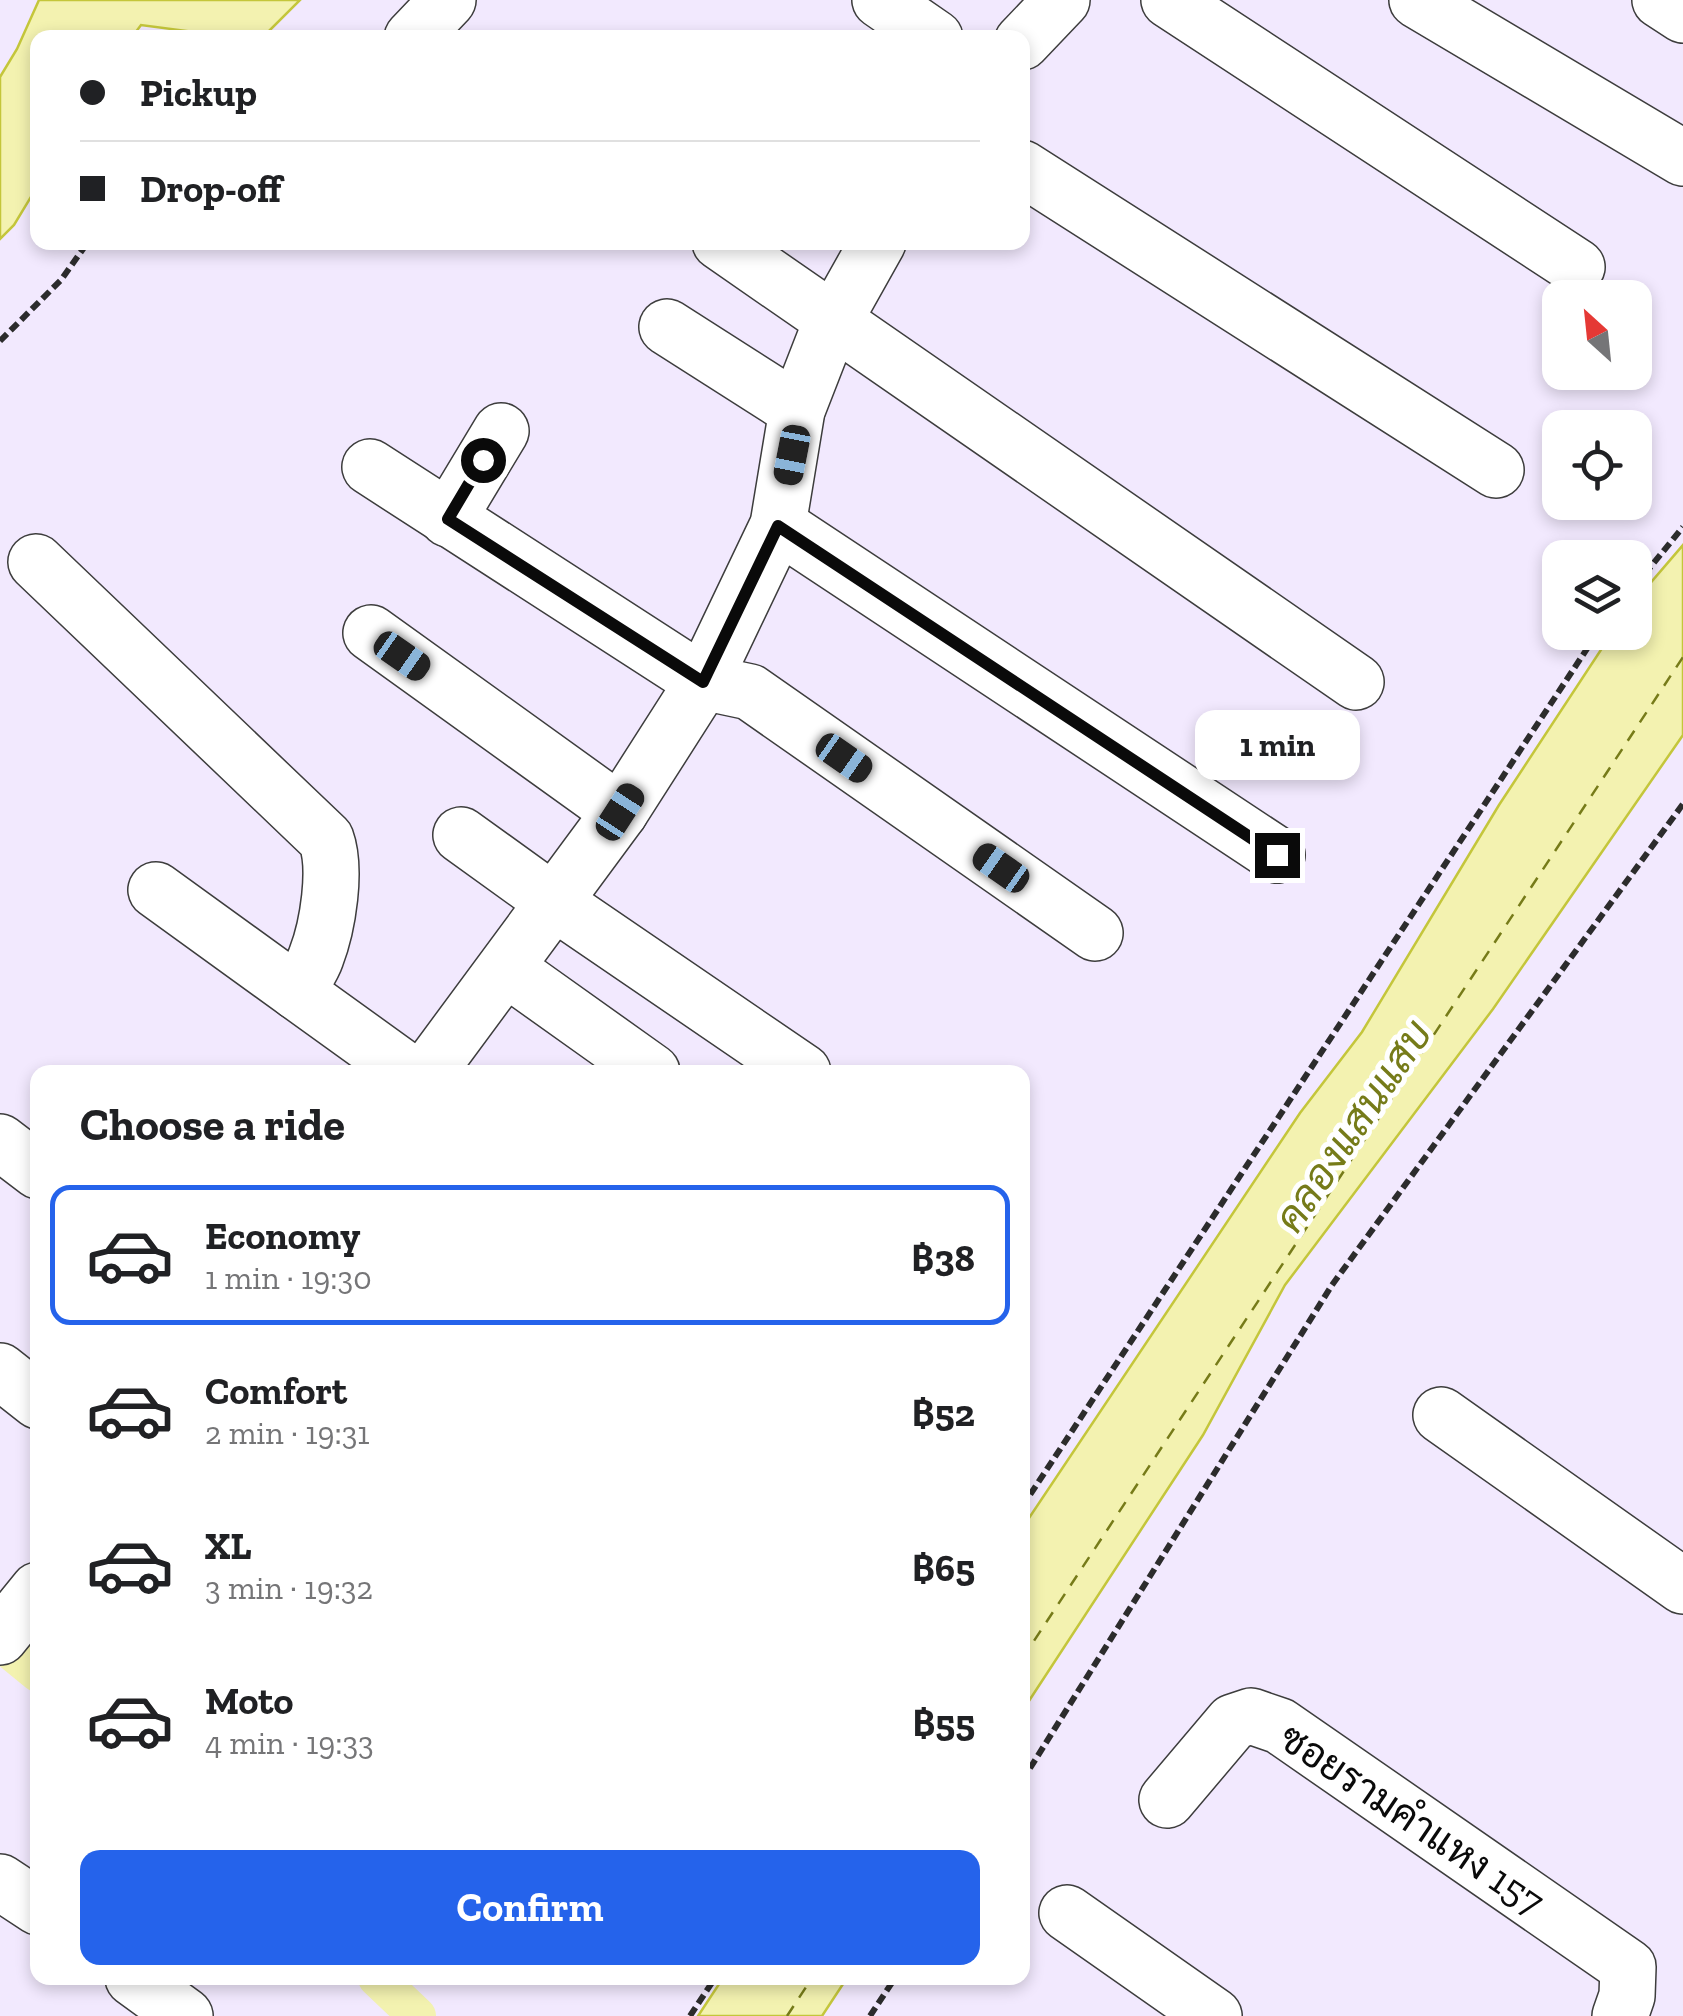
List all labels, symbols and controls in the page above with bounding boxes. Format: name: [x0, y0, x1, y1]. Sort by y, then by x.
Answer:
text: Pickup: [140, 70, 257, 116]
text: Drop-off: [140, 166, 281, 212]
north arrow: [1542, 280, 1652, 390]
map controls: [1542, 280, 1652, 650]
button: locate: [1542, 410, 1652, 520]
car: [772, 423, 812, 487]
route start: [461, 438, 506, 483]
button: layers: [1542, 540, 1652, 650]
car: [369, 627, 435, 685]
callout: 1 min: [1194, 710, 1360, 780]
text: 1 min: [1240, 726, 1315, 764]
car: [811, 729, 877, 787]
car: [591, 779, 649, 845]
route end: [1255, 833, 1300, 878]
car: [968, 839, 1034, 897]
water label: คลองแสนแสบ: [1263, 1010, 1443, 1242]
text: Choose a ride: [80, 1098, 345, 1152]
icon: car: [85, 1210, 175, 1300]
text: Economy: [205, 1213, 360, 1259]
text: ฿38: [911, 1235, 975, 1281]
text: 1 min · 19:30: [205, 1259, 372, 1297]
icon: car: [85, 1365, 175, 1455]
text: Comfort: [205, 1368, 347, 1414]
text: ฿52: [912, 1390, 975, 1436]
text: 2 min · 19:31: [205, 1414, 370, 1452]
icon: car: [85, 1520, 175, 1610]
text: XL: [205, 1523, 252, 1569]
text: ฿65: [912, 1545, 975, 1591]
text: 3 min · 19:32: [205, 1569, 373, 1607]
icon: car: [85, 1675, 175, 1765]
text: Moto: [205, 1678, 293, 1724]
text: ฿55: [912, 1700, 975, 1746]
street label: ซอยรามคำแหง 157: [1271, 1713, 1553, 1925]
text: 4 min · 19:33: [205, 1724, 374, 1762]
button: Confirm: [80, 1850, 980, 1965]

